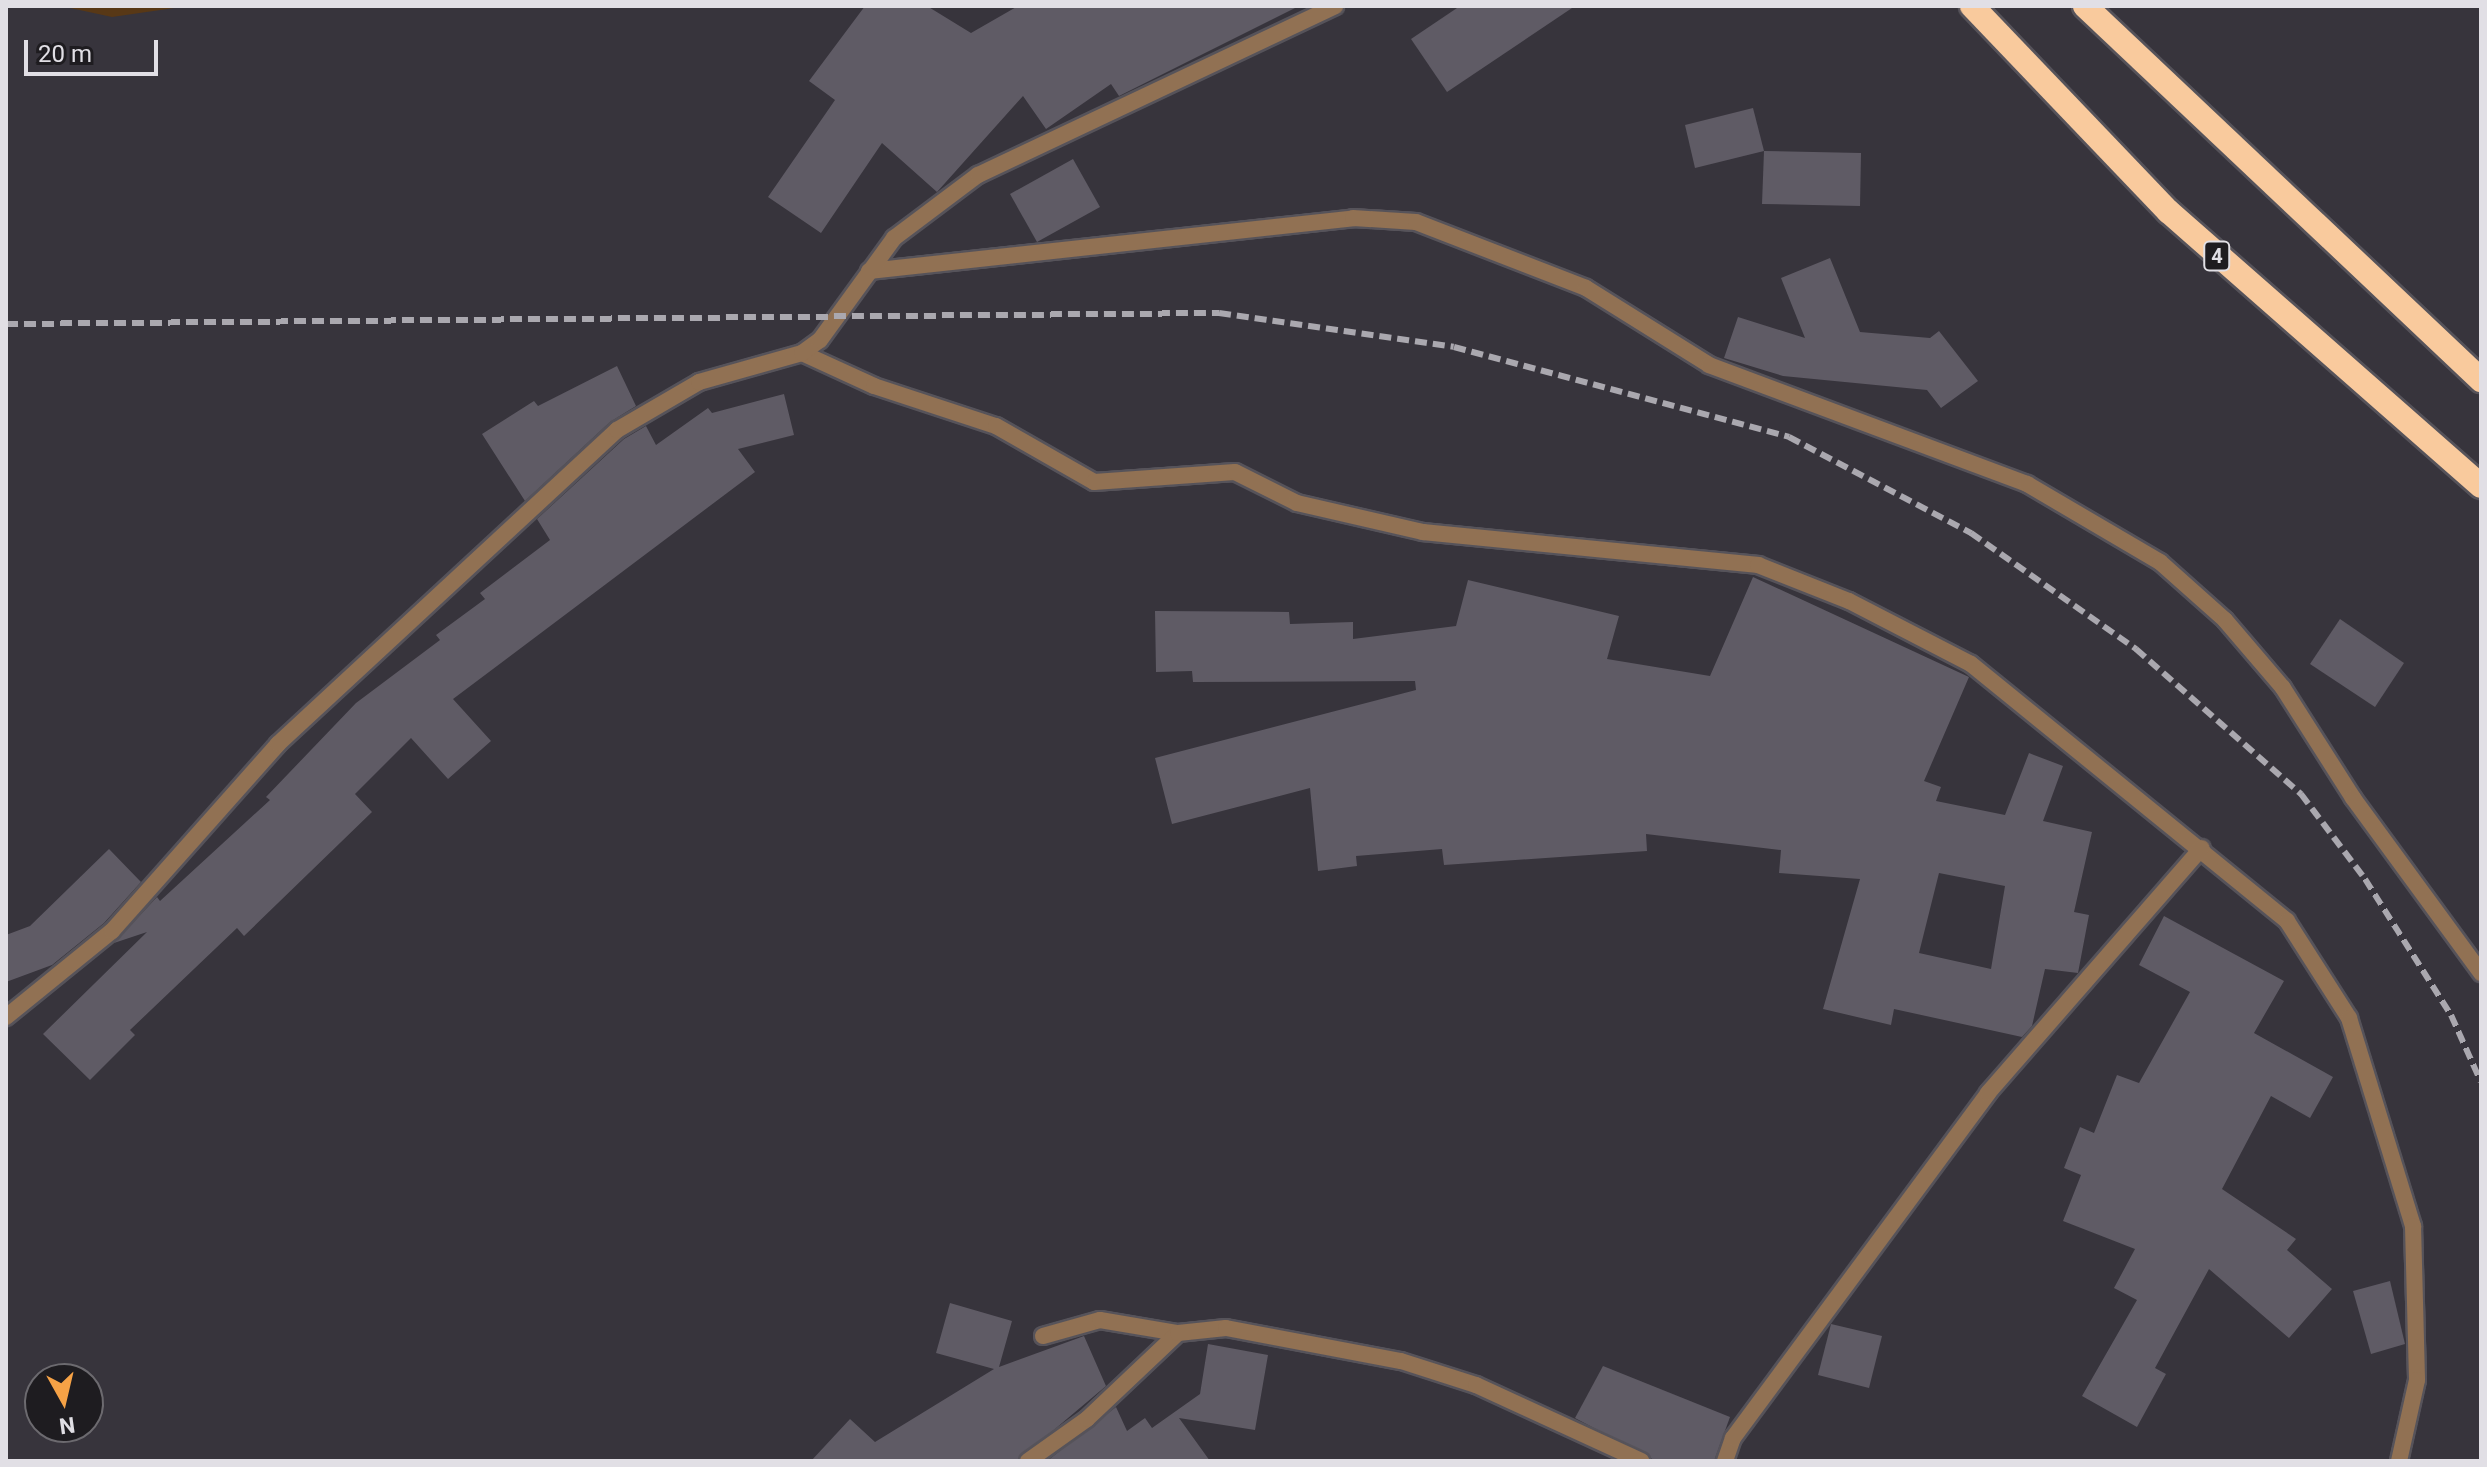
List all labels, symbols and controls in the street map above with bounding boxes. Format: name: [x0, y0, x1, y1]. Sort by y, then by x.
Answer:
scale bar: [28, 24, 162, 74]
text: 20 m: [38, 40, 92, 68]
road number: 4: [2203, 240, 2231, 272]
north arrow: [24, 1363, 104, 1443]
text: N: [58, 1412, 77, 1439]

